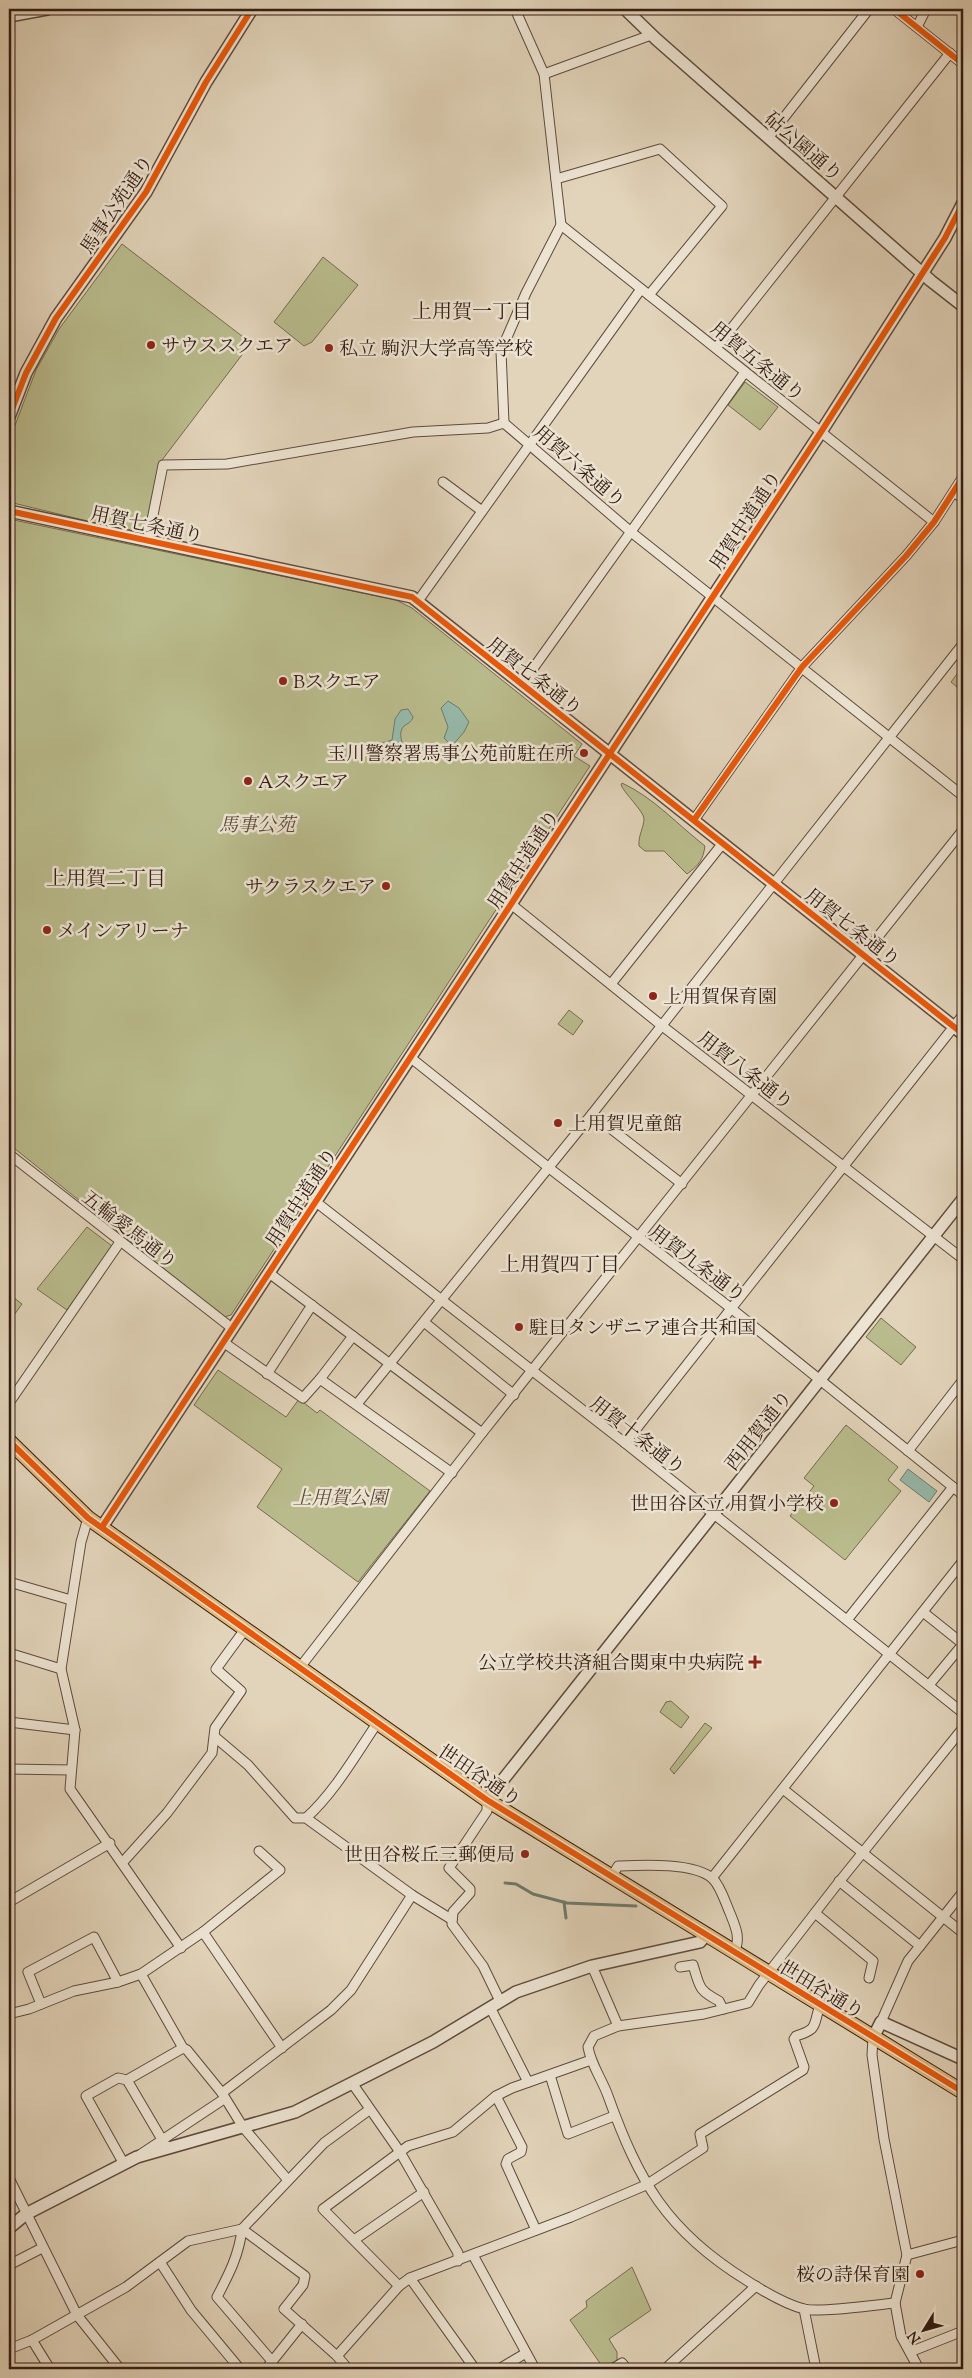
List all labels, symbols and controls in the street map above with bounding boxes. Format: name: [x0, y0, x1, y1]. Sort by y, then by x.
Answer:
street label: 砧公園通り: [758, 107, 847, 189]
street label: 馬事公苑通り: [75, 151, 161, 260]
district label: 上用賀一丁目: [412, 299, 532, 328]
street label: 用賀五条通り: [704, 317, 809, 409]
place label: サウススクエア: [161, 334, 293, 361]
place label: 私立 駒沢大学高等学校: [339, 337, 533, 364]
marker: サウススクエア: [145, 339, 157, 351]
marker: 私立 駒沢大学高等学校: [323, 342, 335, 354]
street label: 用賀六条通り: [526, 420, 630, 515]
street label: 用賀中道通り: [705, 466, 789, 577]
street label: 用賀七条通り: [88, 501, 205, 552]
street label: 用賀七条通り: [480, 632, 587, 724]
place label: Bスクエア: [293, 670, 381, 697]
marker: Bスクエア: [277, 675, 289, 687]
place label: 玉川警察署馬事公苑前駐在所: [327, 742, 574, 769]
marker: 玉川警察署馬事公苑前駐在所: [578, 747, 590, 759]
place label: Aスクエア: [258, 770, 349, 797]
marker: Aスクエア: [242, 775, 254, 787]
street label: 用賀中道通り: [483, 805, 567, 916]
park label: 馬事公苑: [219, 813, 298, 840]
district label: 上用賀二丁目: [46, 866, 166, 895]
place label: サクラスクエア: [245, 875, 376, 902]
marker: サクラスクエア: [380, 880, 392, 892]
street label: 用賀七条通り: [798, 883, 905, 975]
place label: メインアリーナ: [57, 919, 189, 946]
marker: メインアリーナ: [41, 924, 53, 936]
place label: 上用賀保育園: [663, 985, 777, 1012]
marker: 上用賀保育園: [647, 990, 659, 1002]
street label: 用賀八条通り: [691, 1026, 798, 1118]
place label: 上用賀児童館: [568, 1112, 682, 1139]
marker: 上用賀児童館: [552, 1117, 564, 1129]
street label: 用賀中道通り: [261, 1143, 345, 1254]
street label: 五輪愛馬通り: [75, 1185, 182, 1277]
street label: 用賀九条通り: [643, 1220, 750, 1310]
district label: 上用賀四丁目: [500, 1252, 620, 1281]
place label: 駐日タンザニア連合共和国: [529, 1316, 756, 1343]
marker: 駐日タンザニア連合共和国: [513, 1321, 525, 1333]
street label: 西用賀通り: [720, 1386, 800, 1477]
street label: 用賀十条通り: [583, 1391, 690, 1483]
park label: 上用賀公園: [292, 1486, 390, 1513]
place label: 世田谷区立 用賀小学校: [630, 1492, 824, 1519]
marker: 世田谷区立 用賀小学校: [828, 1497, 840, 1509]
place label: 公立学校共済組合関東中央病院: [478, 1651, 744, 1678]
marker: 公立学校共済組合関東中央病院: [748, 1655, 762, 1669]
street label: 世田谷通り: [432, 1739, 526, 1815]
place label: 世田谷桜丘三郵便局: [344, 1843, 515, 1870]
marker: 世田谷桜丘三郵便局: [519, 1848, 531, 1860]
street label: 世田谷通り: [773, 1955, 868, 2027]
place label: 桜の詩保育園: [796, 2263, 910, 2290]
marker: 桜の詩保育園: [914, 2268, 926, 2280]
north arrow: [900, 2306, 950, 2356]
text: N: [904, 2326, 927, 2347]

